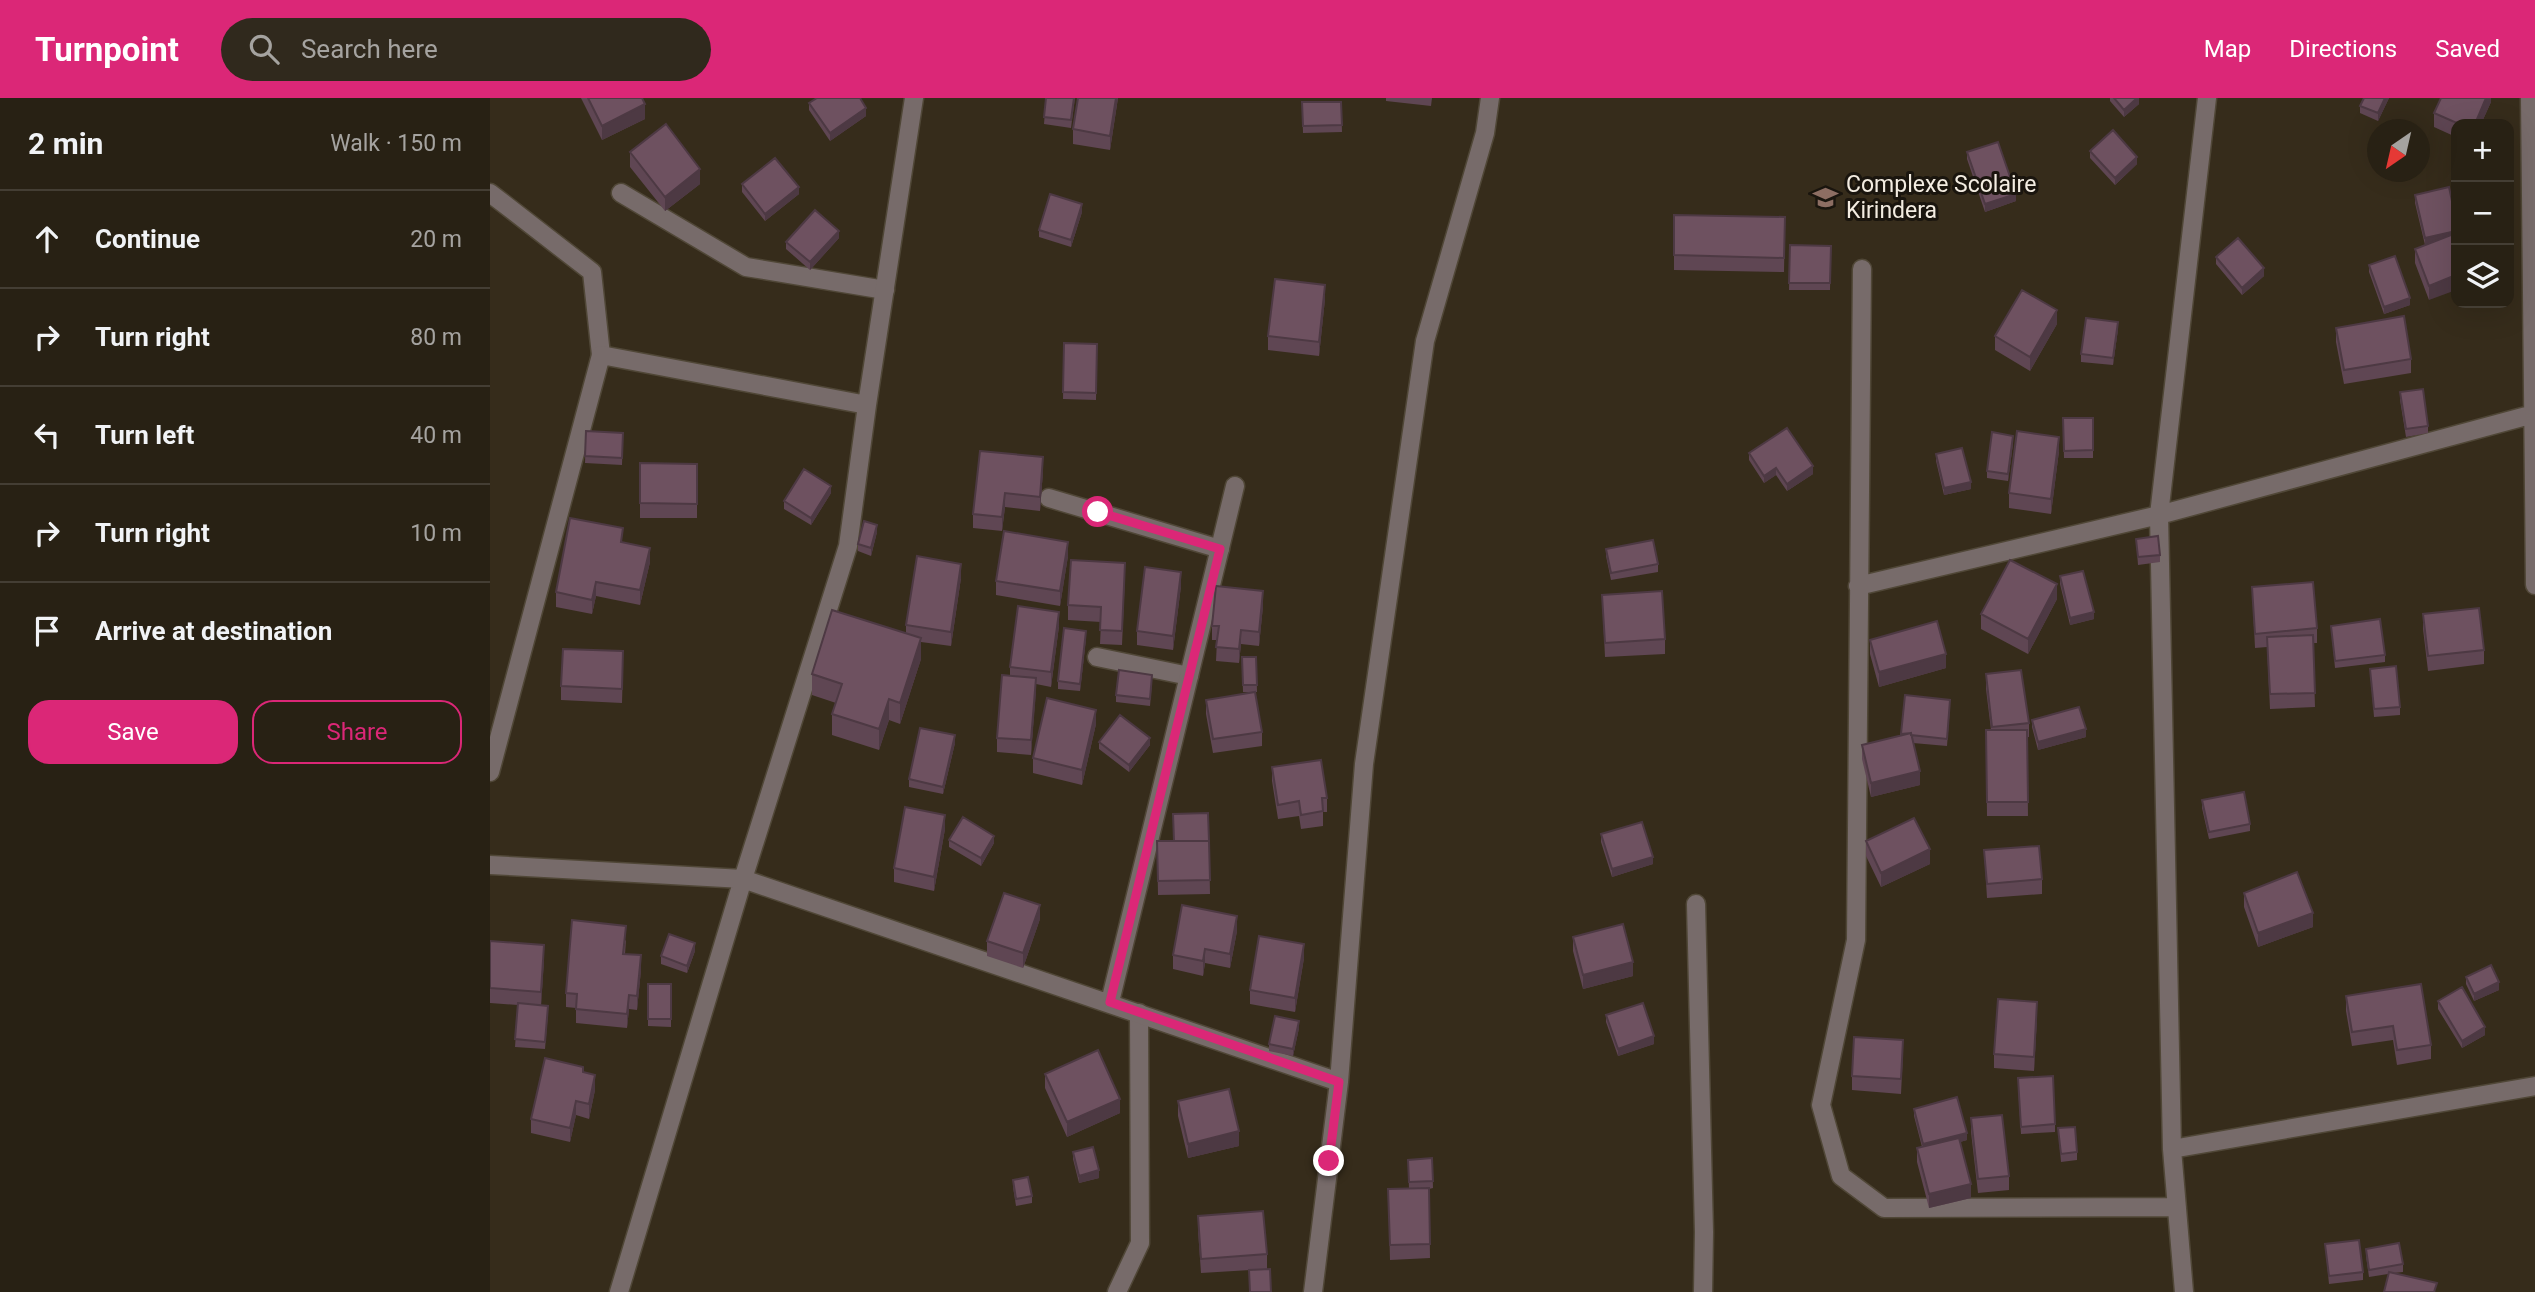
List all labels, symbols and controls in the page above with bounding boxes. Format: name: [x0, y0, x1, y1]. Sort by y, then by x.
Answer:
search box: [221, 18, 711, 81]
text: Turnpoint: [35, 30, 179, 69]
icon: search: [245, 30, 283, 68]
text: Search here: [301, 34, 438, 64]
text: Map: [2204, 35, 2251, 63]
text: Directions: [2289, 35, 2397, 63]
text: Saved: [2435, 35, 2500, 63]
north arrow: [2367, 119, 2430, 182]
map controls: [2451, 119, 2514, 308]
button: +: [2451, 119, 2514, 182]
text: 2 min: [28, 126, 103, 161]
text: Walk · 150 m: [330, 130, 462, 157]
place label: Complexe Scolaire Kirindera: [1846, 171, 2036, 224]
button: −: [2451, 182, 2514, 245]
school or university icon: Complexe Scolaire Kirindera: [1812, 183, 1840, 211]
icon: ahead: [28, 220, 66, 258]
text: Continue: [95, 224, 200, 254]
text: 20 m: [410, 226, 462, 253]
button: layers: [2451, 245, 2514, 308]
icon: right: [28, 318, 66, 356]
text: Turn right: [95, 322, 210, 352]
text: 80 m: [410, 324, 462, 351]
icon: left: [28, 416, 66, 454]
text: Turn left: [95, 420, 194, 450]
text: 40 m: [410, 422, 462, 449]
route start: [1082, 496, 1113, 527]
icon: right: [28, 514, 66, 552]
text: Turn right: [95, 518, 210, 548]
text: 10 m: [410, 520, 462, 547]
icon: arrive: [28, 612, 66, 650]
text: Arrive at destination: [95, 616, 332, 646]
button: Save: [28, 700, 238, 764]
button: Share: [252, 700, 462, 764]
route end: [1313, 1145, 1344, 1176]

